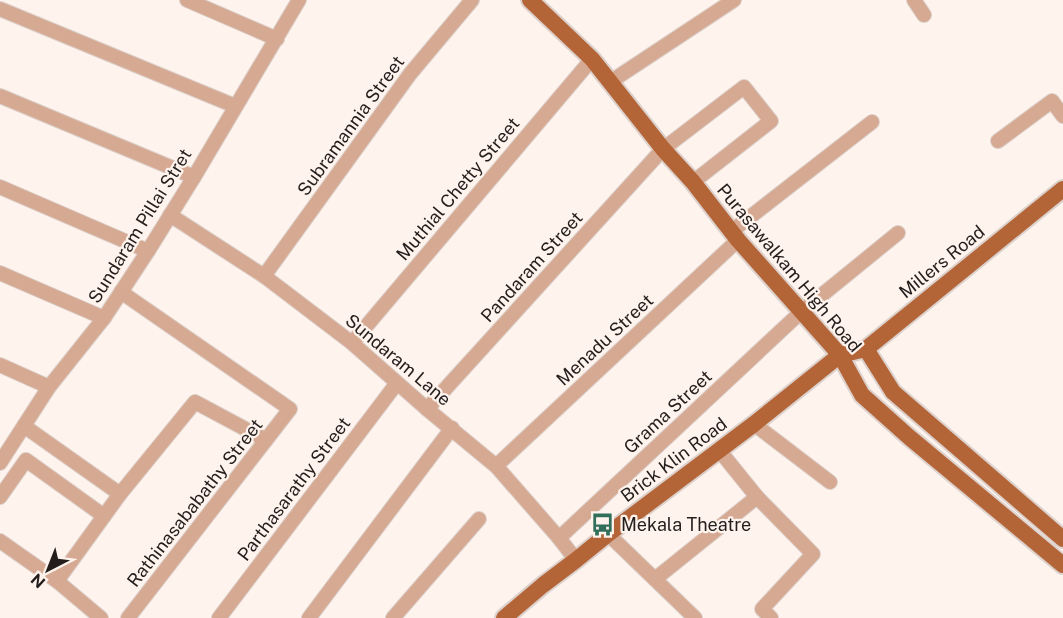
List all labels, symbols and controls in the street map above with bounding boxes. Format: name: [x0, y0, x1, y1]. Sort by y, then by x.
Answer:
street label: Subramannia Street: [293, 52, 408, 200]
street label: Muthial Chetty Street: [392, 113, 524, 264]
street label: Sundaram Pillai Stret: [83, 145, 196, 307]
street label: Purasawalkam High Road: [713, 179, 866, 356]
street label: Pandaram Street: [476, 207, 587, 326]
street label: Millers Road: [895, 221, 989, 302]
street label: Menadu Street: [552, 290, 657, 390]
street label: Sundaram Lane: [341, 309, 455, 410]
street label: Grama Street: [619, 366, 716, 458]
street label: Parthasarathy Street: [233, 413, 354, 565]
street label: Brick Klin Road: [617, 413, 731, 506]
street label: Rathinasababathy Street: [123, 415, 267, 591]
bus stop icon: Mekala Theatre: [590, 512, 616, 538]
place label: Mekala Theatre: [621, 514, 751, 535]
north arrow: [18, 540, 78, 600]
text: N: [27, 570, 49, 592]

